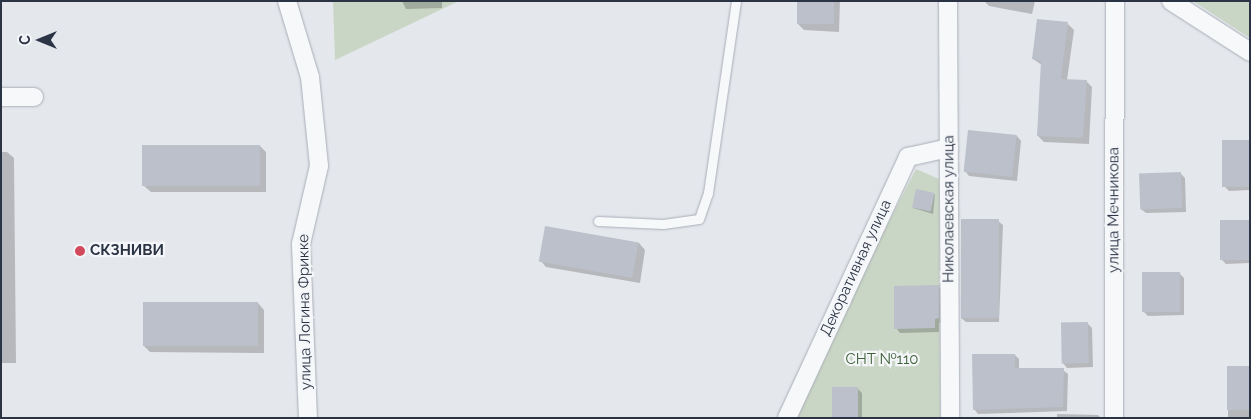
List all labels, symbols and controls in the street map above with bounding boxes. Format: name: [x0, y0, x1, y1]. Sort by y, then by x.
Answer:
north arrow: [15, 15, 65, 65]
text: С: [17, 35, 33, 45]
street label: Николаевская улица: [940, 135, 958, 283]
street label: улица Мечникова: [1105, 147, 1123, 273]
street label: Декоративная улица: [816, 197, 896, 339]
street label: улица Логина Фрикке: [295, 234, 315, 390]
place label: СКЗНИВИ: [90, 242, 164, 260]
marker: СКЗНИВИ: [74, 245, 86, 257]
park label: СНТ №110: [845, 351, 919, 369]

